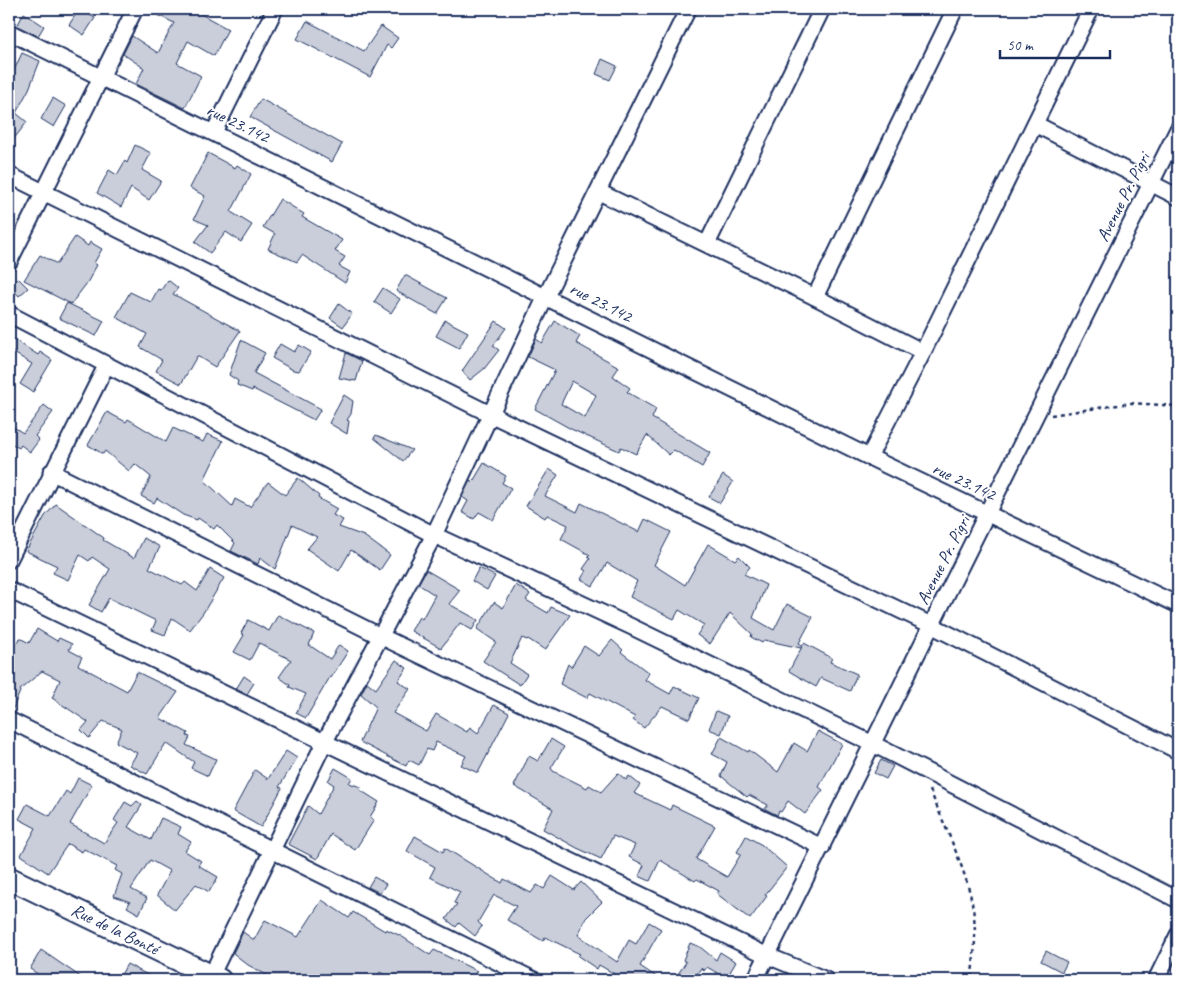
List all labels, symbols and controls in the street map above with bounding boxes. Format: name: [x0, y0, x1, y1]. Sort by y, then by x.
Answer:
scale bar: [1000, 28, 1110, 60]
text: 50 m: [1007, 36, 1034, 55]
street label: rue 23.142: [203, 98, 275, 148]
street label: Avenue Pr. Pigri: [1091, 147, 1156, 245]
street label: rue 23.142: [566, 277, 638, 328]
street label: rue 23.142: [929, 457, 1001, 506]
street label: Avenue Pr. Pigri: [911, 510, 976, 608]
street label: Rue de la Bonté: [68, 898, 165, 961]

